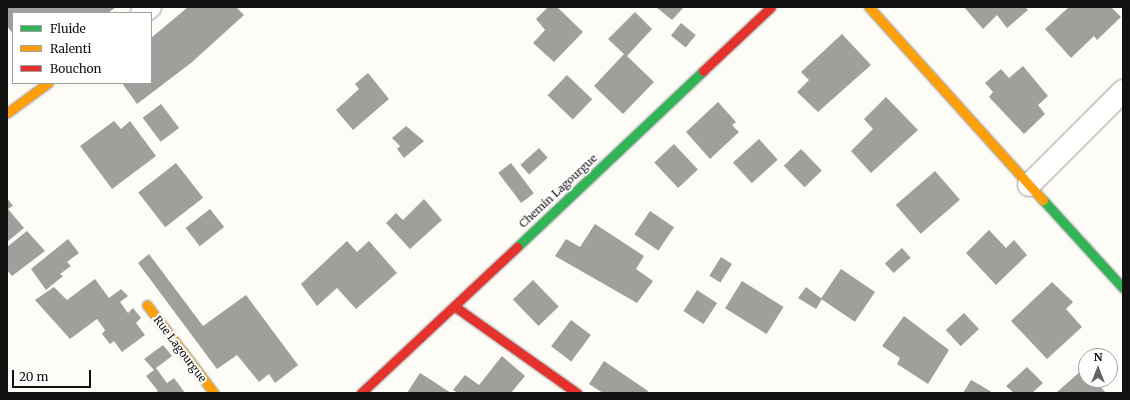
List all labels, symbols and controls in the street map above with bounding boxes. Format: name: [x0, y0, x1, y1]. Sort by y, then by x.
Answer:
legend: [12, 12, 152, 84]
text: Fluide: [50, 21, 86, 36]
text: Ralenti: [50, 41, 91, 56]
text: Bouchon: [50, 61, 102, 76]
street label: Chemin Lagourgue: [516, 152, 600, 230]
street label: Rue Lagourgue: [151, 313, 209, 385]
north arrow: [1078, 348, 1118, 388]
text: N: [1094, 350, 1102, 364]
scale bar: [14, 362, 93, 388]
text: 20 m: [19, 369, 48, 384]

